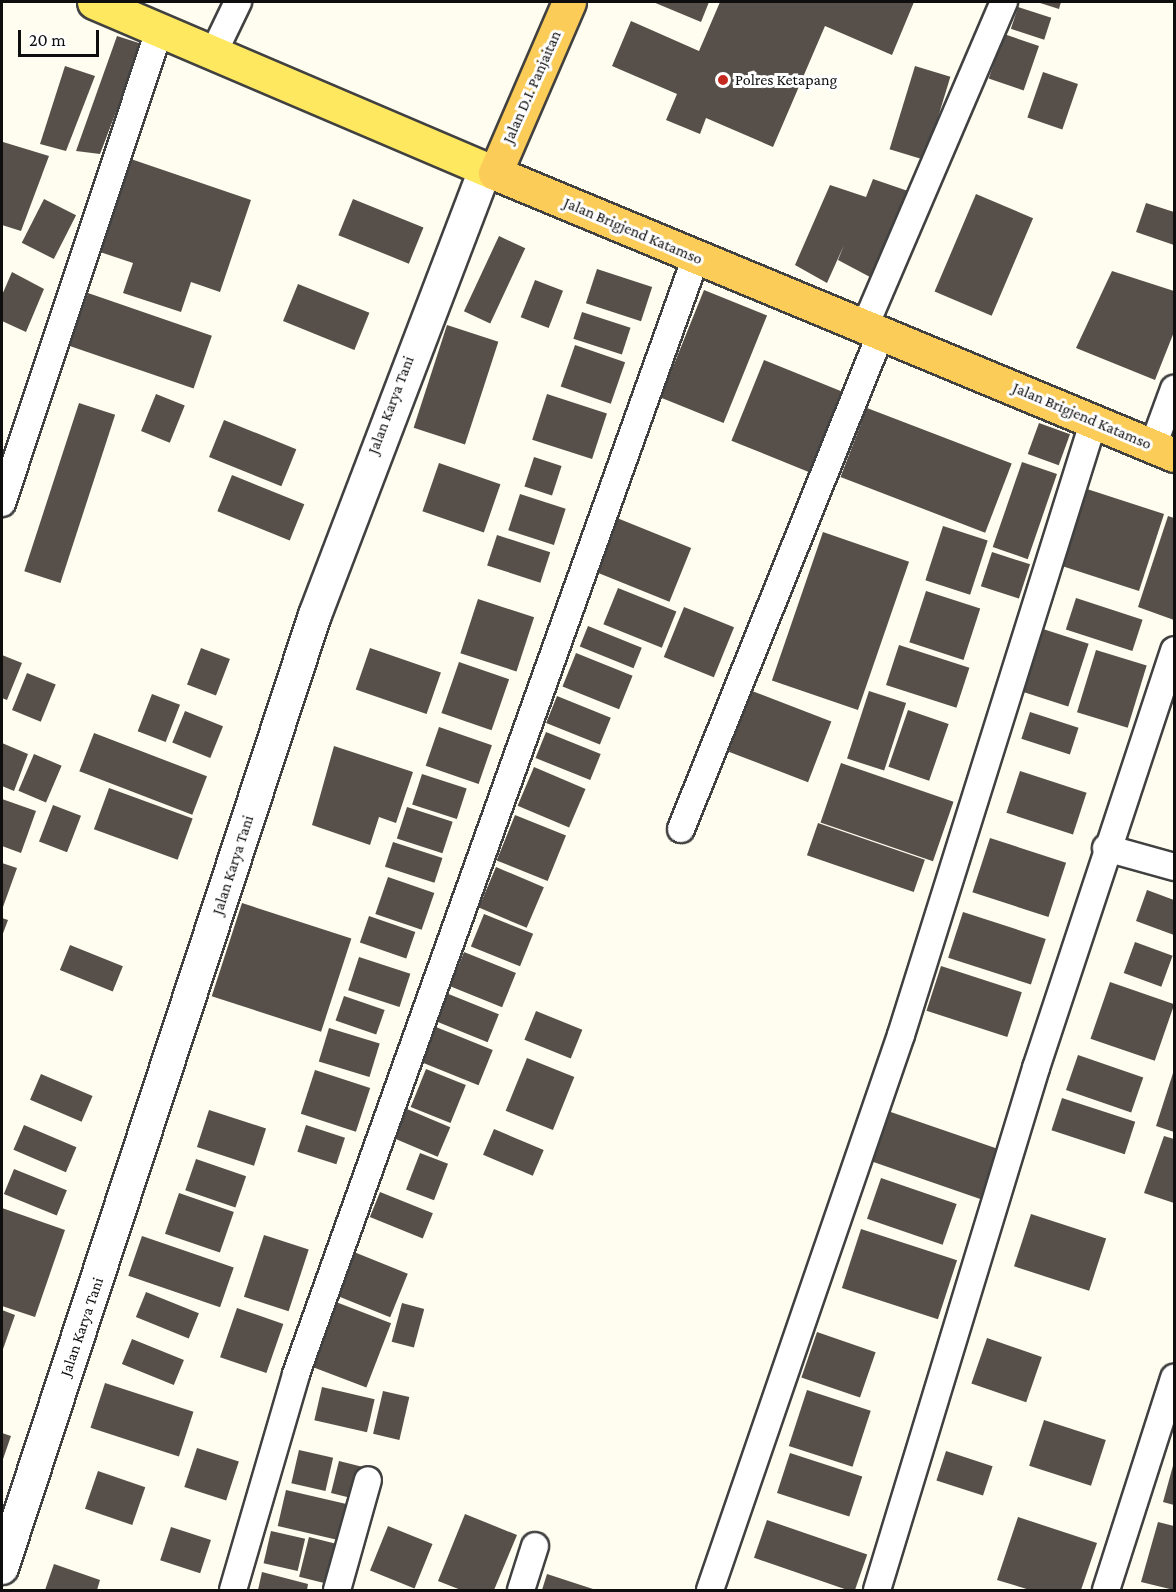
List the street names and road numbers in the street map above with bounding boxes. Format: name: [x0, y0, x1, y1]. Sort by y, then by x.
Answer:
street label: Jalan D.I. Panjaitan: [499, 28, 565, 146]
street label: Jalan Brigjend Katamso: [561, 193, 705, 269]
street label: Jalan Karya Tani: [363, 353, 419, 457]
street label: Jalan Brigjend Katamso: [1010, 378, 1154, 454]
street label: Jalan Karya Tani: [208, 813, 258, 917]
street label: Jalan Karya Tani: [56, 1275, 108, 1379]

